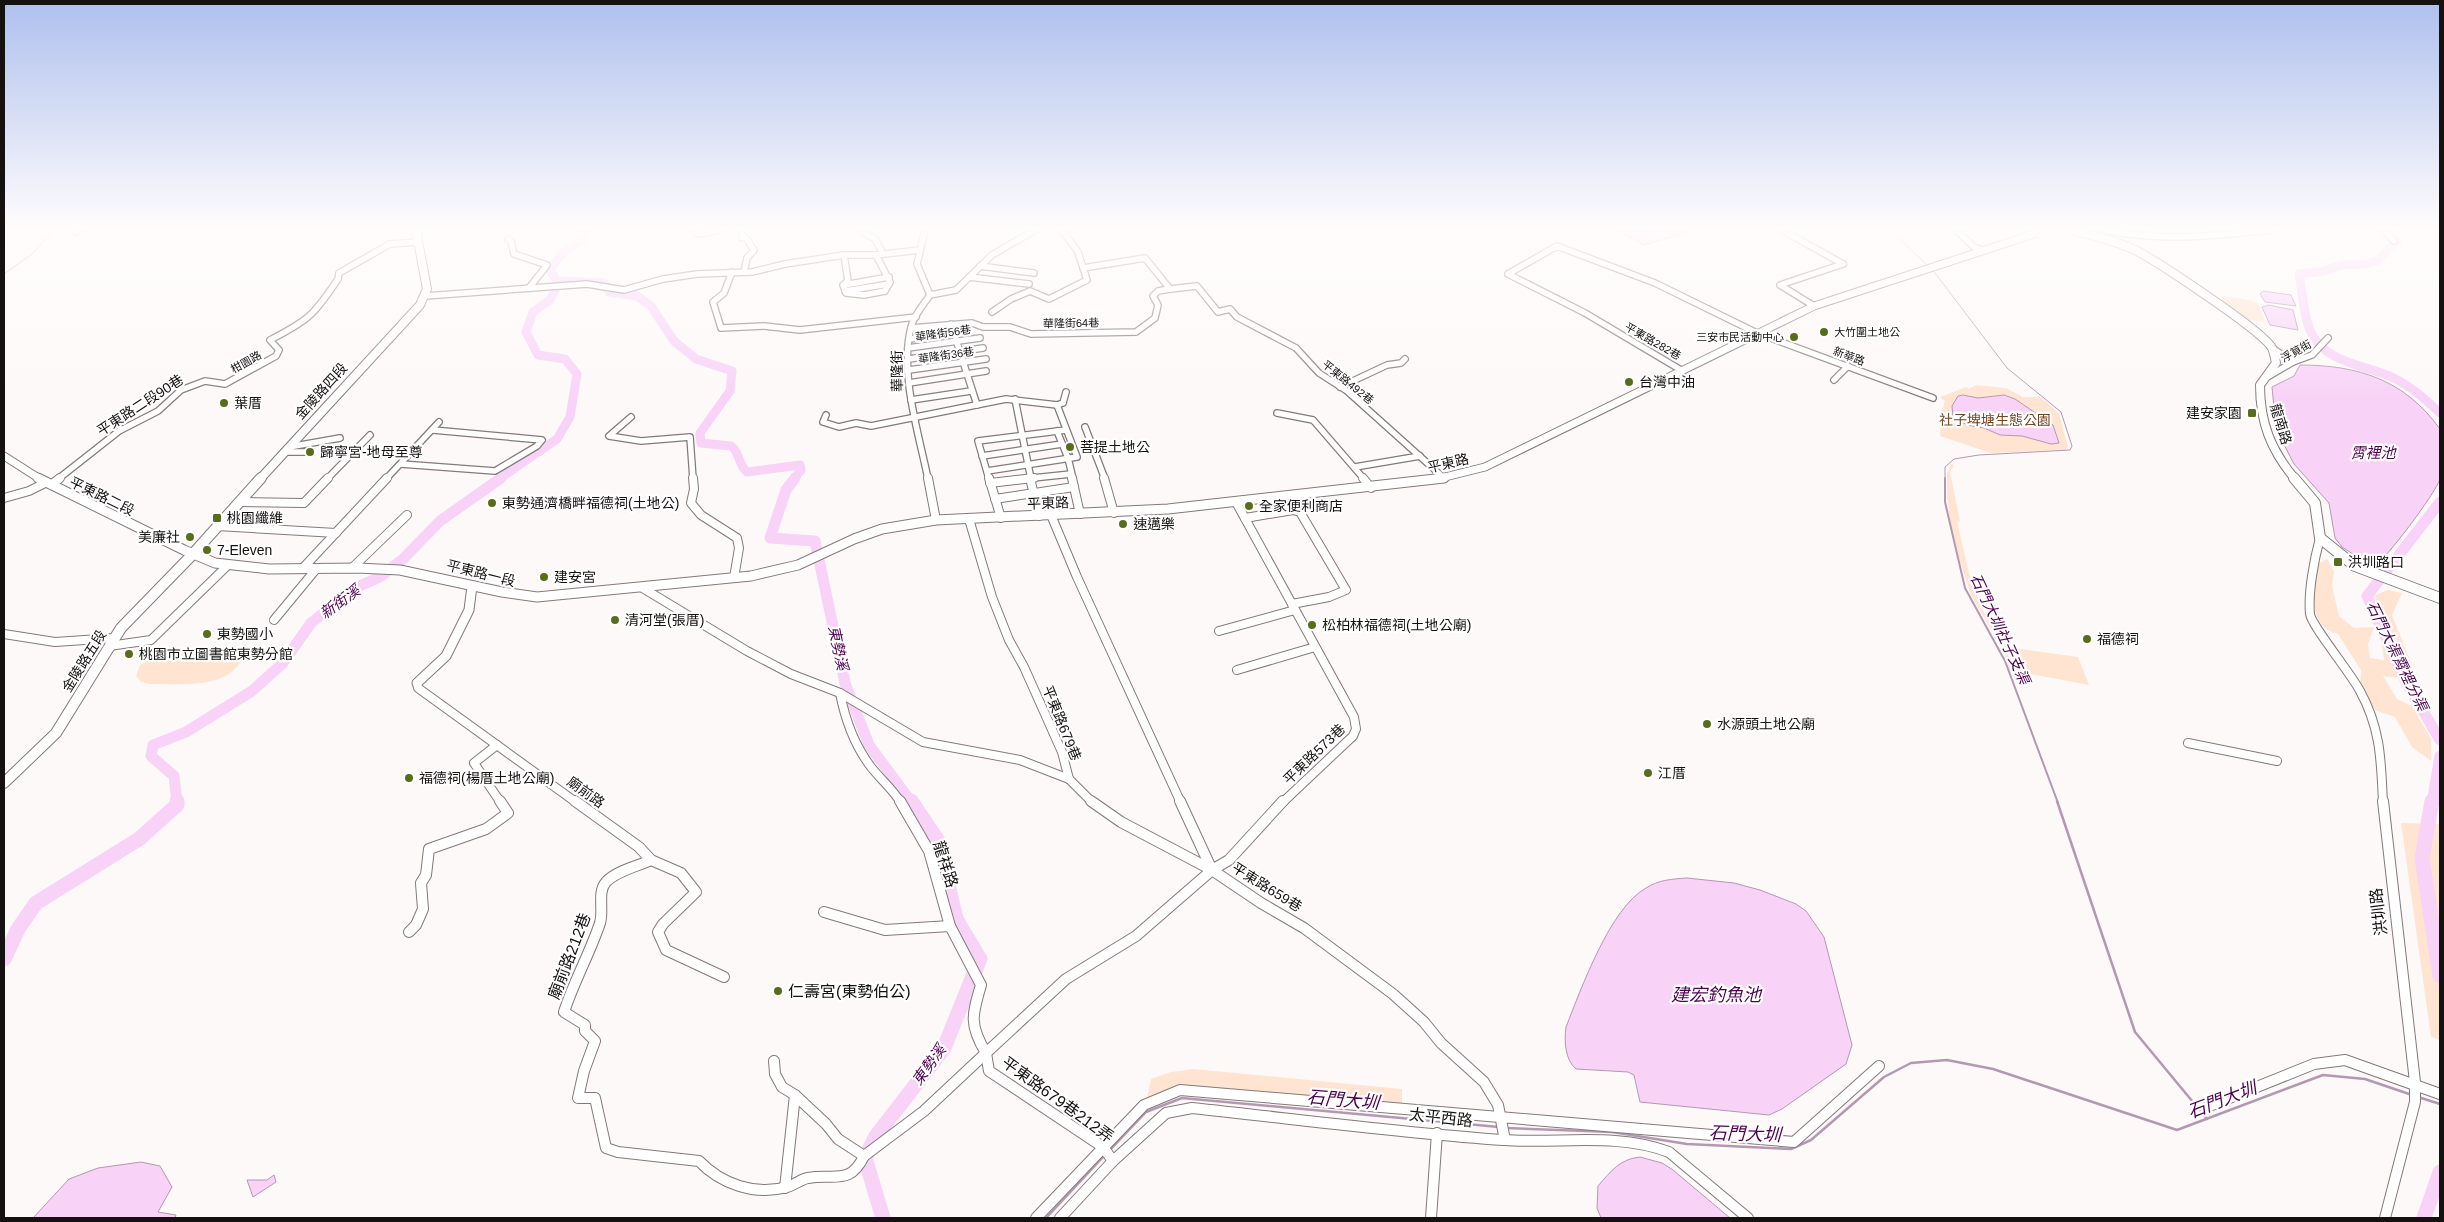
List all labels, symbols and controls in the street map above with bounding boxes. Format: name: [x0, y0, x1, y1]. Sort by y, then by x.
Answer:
street label: 華隆街64巷: [1043, 317, 1099, 329]
street label: 平東路282巷: [1623, 320, 1683, 362]
street label: 華隆街56巷: [914, 323, 972, 343]
marker: 大竹圍土地公: [1818, 326, 1830, 338]
place label: 大竹圍土地公: [1834, 326, 1900, 338]
place label: 三安市民活動中心: [1696, 331, 1784, 343]
marker: 三安市民活動中心: [1788, 331, 1800, 343]
street label: 浮筧街: [2279, 338, 2313, 364]
street label: 華隆街36巷: [917, 345, 975, 365]
street label: 新華路: [1831, 345, 1867, 367]
street label: 柑園路: [229, 349, 263, 375]
street label: 華隆街: [889, 350, 905, 392]
street label: 平東路492巷: [1320, 358, 1376, 406]
street label: 金陵路四段: [292, 360, 350, 422]
street label: 平東路二段90巷: [94, 371, 186, 439]
place label: 台灣中油: [1639, 374, 1695, 390]
marker: 台灣中油: [1623, 376, 1635, 388]
place label: 葉厝: [234, 395, 262, 411]
marker: 葉厝: [218, 397, 230, 409]
street label: 龍南路: [2267, 402, 2295, 446]
place label: 建安家園: [2186, 405, 2242, 421]
marker: 建安家園: [2246, 407, 2258, 419]
park label: 社子埤塘生態公園: [1939, 412, 2051, 428]
place label: 菩提土地公: [1080, 439, 1150, 455]
marker: 菩提土地公: [1064, 441, 1076, 453]
place label: 歸寧宮-地母至尊: [320, 444, 423, 460]
water label: 霄裡池: [2350, 444, 2397, 461]
marker: 歸寧宮-地母至尊: [304, 446, 316, 458]
street label: 平東路: [1426, 450, 1470, 476]
street label: 平東路二段: [67, 473, 137, 519]
street label: 平東路: [1027, 494, 1069, 512]
place label: 東勢通濟橋畔福德祠(土地公): [502, 495, 679, 511]
marker: 東勢通濟橋畔福德祠(土地公): [486, 497, 498, 509]
place label: 全家便利商店: [1259, 498, 1343, 514]
marker: 全家便利商店: [1243, 500, 1255, 512]
place label: 桃園纖維: [227, 510, 283, 526]
marker: 桃園纖維: [211, 512, 223, 524]
place label: 速邁樂: [1133, 516, 1175, 532]
marker: 速邁樂: [1117, 518, 1129, 530]
place label: 美廉社: [138, 529, 180, 545]
marker: 美廉社: [184, 531, 196, 543]
place label: 7-Eleven: [217, 542, 272, 558]
marker: 7-Eleven: [201, 544, 213, 556]
place label: 洪圳路口: [2348, 554, 2404, 570]
marker: 洪圳路口: [2332, 556, 2344, 568]
street label: 平東路一段: [445, 557, 517, 589]
place label: 建安宮: [554, 569, 596, 585]
marker: 建安宮: [538, 571, 550, 583]
water label: 石門大圳社子支渠: [1967, 571, 2034, 689]
water label: 新街溪: [317, 580, 365, 622]
water label: 石門大渠霄裡分渠: [2364, 598, 2432, 715]
place label: 清河堂(張厝): [625, 612, 704, 628]
marker: 清河堂(張厝): [609, 614, 621, 626]
place label: 松柏林福德祠(土地公廟): [1322, 617, 1471, 633]
marker: 松柏林福德祠(土地公廟): [1306, 619, 1318, 631]
water label: 東勢溪: [825, 624, 852, 674]
place label: 東勢國小: [217, 626, 273, 642]
street label: 金陵路五段: [59, 627, 109, 695]
marker: 東勢國小: [201, 628, 213, 640]
place label: 福德祠: [2097, 631, 2139, 647]
marker: 福德祠: [2081, 633, 2093, 645]
place label: 桃園市立圖書館東勢分館: [139, 646, 293, 662]
marker: 桃園市立圖書館東勢分館: [123, 648, 135, 660]
street label: 平東路679巷: [1040, 683, 1084, 763]
place label: 水源頭土地公廟: [1717, 716, 1815, 732]
marker: 水源頭土地公廟: [1701, 718, 1713, 730]
street label: 平東路573巷: [1280, 721, 1348, 787]
place label: 江厝: [1658, 765, 1686, 781]
marker: 江厝: [1642, 767, 1654, 779]
place label: 福德祠(楊厝土地公廟): [419, 770, 554, 786]
marker: 福德祠(楊厝土地公廟): [403, 772, 415, 784]
street label: 廟前路: [564, 773, 608, 811]
street label: 龍祥路: [930, 839, 961, 890]
street label: 平東路659巷: [1229, 859, 1305, 915]
street label: 洪圳路: [2367, 887, 2390, 937]
street label: 廟前路212巷: [545, 911, 594, 1002]
place label: 仁壽宮(東勢伯公): [788, 983, 911, 1000]
marker: 仁壽宮(東勢伯公): [772, 985, 784, 997]
water label: 建宏釣魚池: [1671, 985, 1763, 1005]
water label: 東勢溪: [908, 1040, 950, 1088]
street label: 平東路679巷212弄: [999, 1053, 1117, 1145]
water label: 石門大圳: [2185, 1077, 2262, 1122]
water label: 石門大圳: [1306, 1087, 1383, 1113]
street label: 太平西路: [1408, 1106, 1474, 1129]
water label: 石門大圳: [1709, 1123, 1784, 1145]

